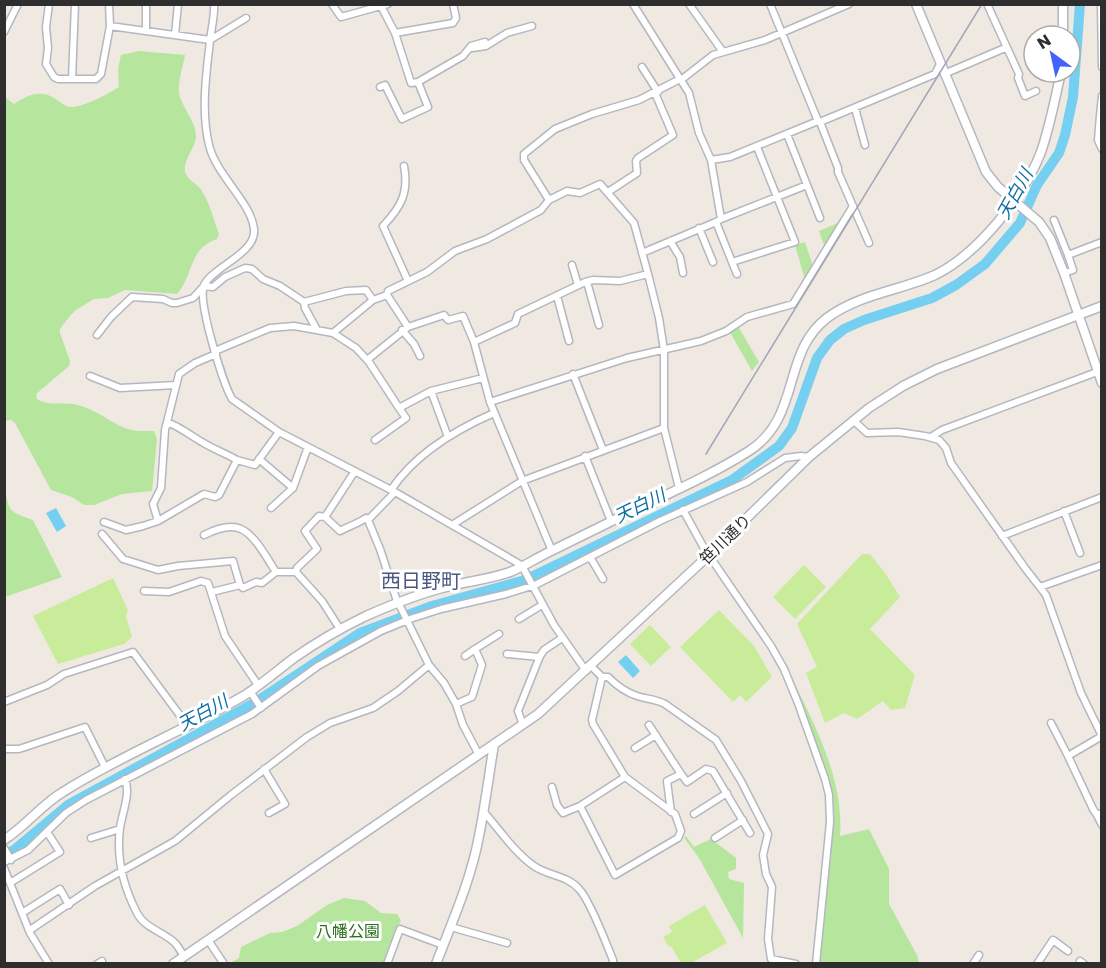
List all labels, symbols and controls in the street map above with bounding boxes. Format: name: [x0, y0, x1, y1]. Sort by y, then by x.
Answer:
north arrow: [1022, 24, 1082, 84]
text: N: [1033, 29, 1055, 55]
water label: 天白川: [991, 162, 1040, 223]
water label: 天白川: [610, 482, 671, 529]
street label: 笹川通り: [694, 509, 756, 570]
district label: 西日野町: [381, 567, 461, 595]
water label: 天白川: [173, 688, 234, 737]
park label: 八幡公園: [316, 920, 380, 943]

